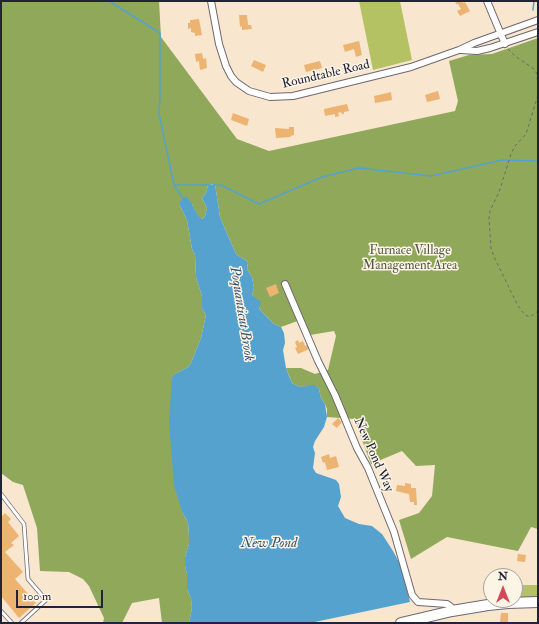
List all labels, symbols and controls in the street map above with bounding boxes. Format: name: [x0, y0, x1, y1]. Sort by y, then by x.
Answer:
street label: Roundtable Road: [281, 57, 371, 93]
park label: Furnace Village Management Area: [363, 243, 457, 274]
water label: Poquanticut Brook: [225, 266, 257, 362]
street label: New Pond Way: [350, 415, 396, 495]
water label: New Pond: [241, 536, 297, 552]
north arrow: [483, 568, 523, 608]
text: N: [498, 570, 508, 583]
scale bar: [18, 582, 105, 608]
text: 100 m: [23, 589, 51, 604]

